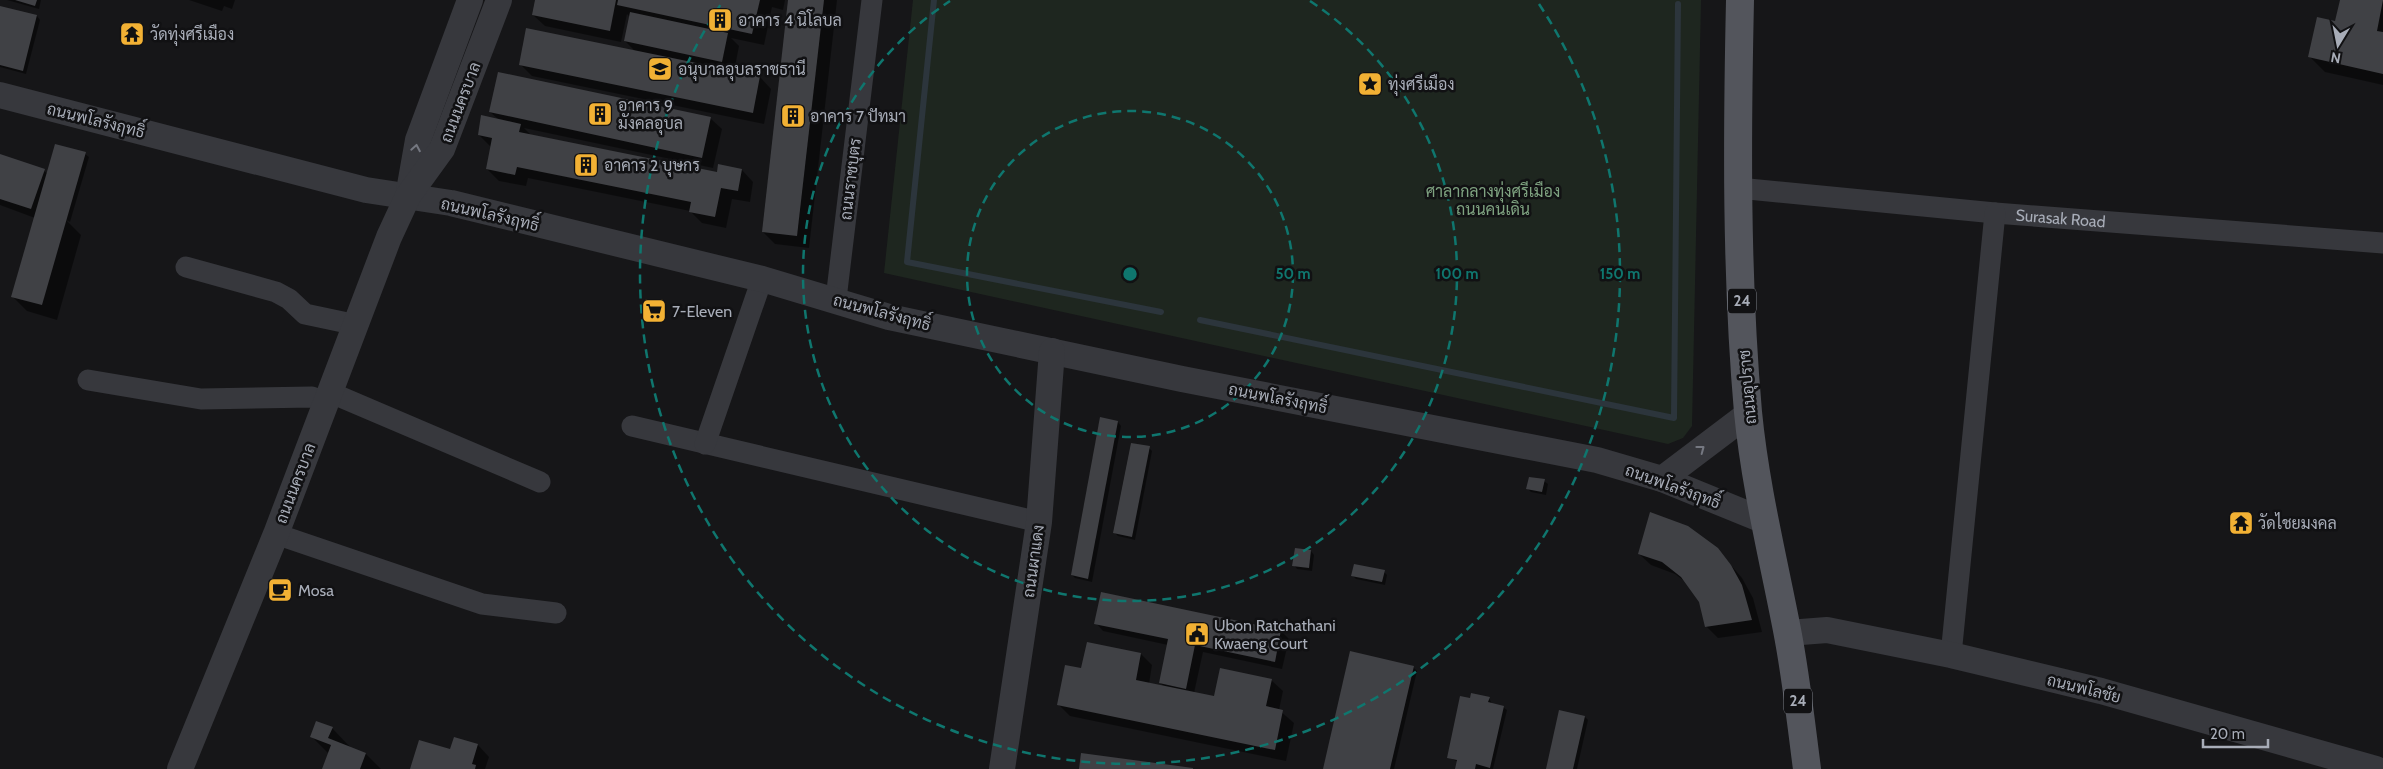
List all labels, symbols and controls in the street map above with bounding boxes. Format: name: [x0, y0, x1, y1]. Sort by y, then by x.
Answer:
building icon: อาคาร 4 นิโลบล: [707, 7, 733, 33]
place label: อาคาร 4 นิโลบล: [738, 9, 842, 30]
north arrow: [2313, 20, 2363, 70]
temple icon: วัดทุ่งศรีเมือง: [119, 21, 145, 47]
place label: วัดทุ่งศรีเมือง: [150, 23, 234, 46]
text: N: [2329, 48, 2342, 68]
school or university icon: อนุบาลอุบลราชธานี: [647, 56, 673, 82]
place label: อนุบาลอุบลราชธานี: [678, 58, 806, 81]
street label: ถนนนครบาล: [436, 59, 484, 145]
place icon: ทุ่งศรีเมือง: [1357, 71, 1383, 97]
place label: ทุ่งศรีเมือง: [1388, 73, 1455, 96]
street label: ถนนพโลรังฤทธิ์: [45, 94, 148, 142]
place label: อาคาร 9 มังคลอุบล: [618, 96, 683, 135]
building icon: อาคาร 9 มังคลอุบล: [587, 101, 613, 127]
building icon: อาคาร 7 ปัทมา: [780, 103, 806, 129]
place label: อาคาร 7 ปัทมา: [810, 107, 906, 126]
street label: ถนนราชบุตร: [836, 137, 867, 221]
one-way arrow: [411, 144, 421, 153]
building icon: อาคาร 2 บุษกร: [573, 152, 599, 178]
place label: อาคาร 2 บุษกร: [604, 156, 700, 177]
park label: ศาลากลางทุ่งศรีเมือง ถนนคนเดิน: [1426, 180, 1560, 219]
street label: ถนนพโลรังฤทธิ์: [439, 189, 542, 235]
street label: Surasak Road: [2015, 206, 2106, 232]
centre of rings: [1121, 265, 1139, 283]
text: 50 m: [1275, 265, 1311, 283]
text: 100 m: [1435, 265, 1479, 283]
text: 150 m: [1600, 265, 1640, 283]
street label: ถนนพโลรังฤทธิ์: [831, 285, 934, 335]
road number: 24: [1728, 288, 1756, 314]
supermarket icon: 7-Eleven: [641, 298, 667, 324]
place label: 7-Eleven: [672, 302, 732, 321]
street label: ถนนอุปราช: [1735, 349, 1762, 425]
street label: ถนนพโลรังฤทธิ์: [1227, 374, 1330, 417]
street label: ถนนนครบาล: [271, 440, 319, 526]
one-way arrow: [1695, 447, 1704, 455]
street label: ถนนพโลรังฤทธิ์: [1623, 455, 1725, 513]
temple icon: วัดไชยมงคล: [2228, 510, 2254, 536]
place label: วัดไชยมงคล: [2258, 512, 2337, 533]
street label: ถนนผาแดง: [1019, 523, 1048, 599]
cafe icon: Mosa: [267, 577, 293, 603]
place label: Mosa: [298, 581, 334, 600]
place label: Ubon Ratchathani Kwaeng Court: [1214, 616, 1336, 653]
public building icon: Ubon Ratchathani Kwaeng Court: [1184, 621, 1210, 647]
street label: ถนนพโลชัย: [2045, 668, 2123, 707]
road number: 24: [1784, 688, 1812, 714]
scale bar: [2203, 716, 2268, 748]
text: 20 m: [2210, 725, 2245, 743]

